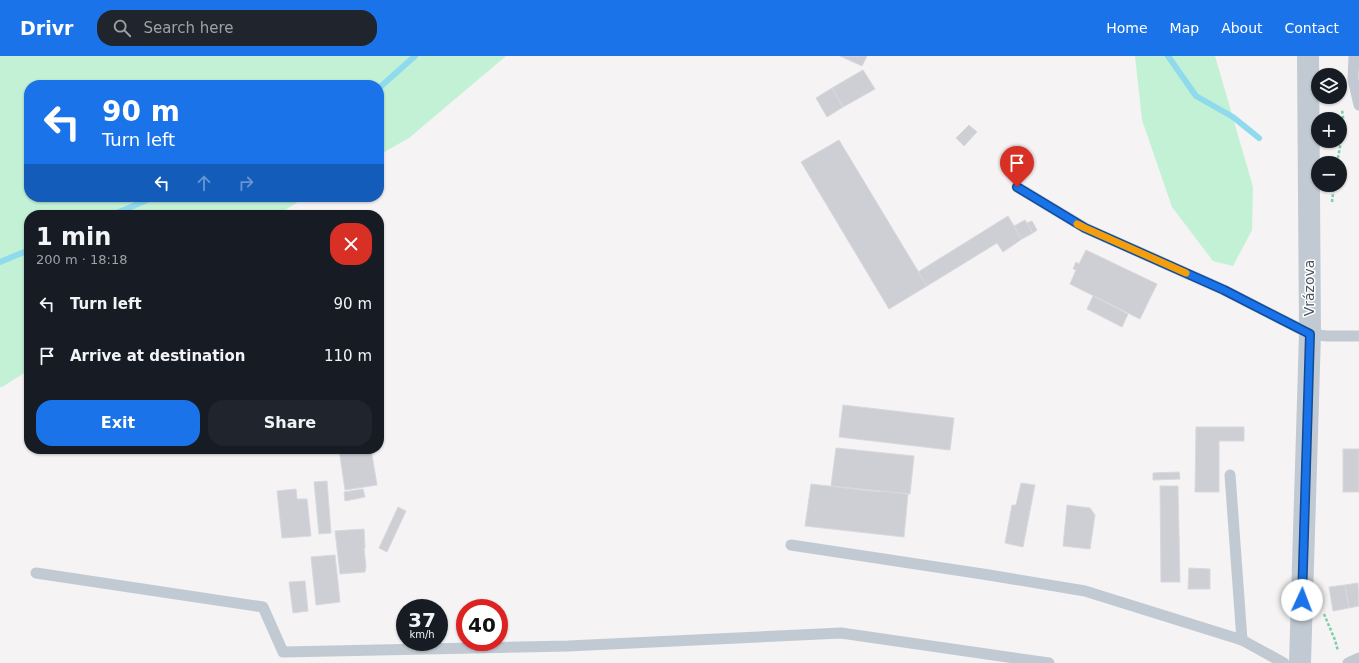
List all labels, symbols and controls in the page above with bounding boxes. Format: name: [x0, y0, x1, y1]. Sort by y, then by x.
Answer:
search box: [97, 10, 377, 46]
text: Drivr: [20, 17, 73, 39]
icon: search: [111, 17, 133, 39]
text: Search here: [143, 19, 234, 37]
text: Home: [1106, 20, 1148, 36]
text: Map: [1170, 20, 1199, 36]
text: About: [1221, 20, 1263, 36]
text: Contact: [1285, 20, 1339, 36]
map controls: [1311, 68, 1347, 192]
button: layers: [1311, 68, 1347, 104]
text: 90 m: [102, 95, 180, 128]
icon: left: [36, 96, 88, 148]
button: +: [1311, 112, 1347, 148]
text: Turn left: [102, 129, 175, 150]
pin: [1000, 146, 1034, 187]
icon: arrive: [1006, 152, 1028, 174]
button: −: [1311, 156, 1347, 192]
icon: left: [151, 172, 173, 194]
icon: ahead: [193, 172, 215, 194]
icon: right: [235, 172, 257, 194]
text: 1 min: [36, 223, 111, 251]
button: close: [330, 223, 372, 265]
text: 200 m · 18:18: [36, 252, 127, 267]
street label: Vrázova: [1301, 260, 1317, 316]
icon: left: [36, 293, 58, 315]
text: Turn left: [70, 295, 142, 313]
text: 90 m: [334, 295, 372, 313]
icon: arrive: [36, 345, 58, 367]
text: Arrive at destination: [70, 347, 245, 365]
text: 110 m: [324, 347, 372, 365]
button: Exit: [36, 400, 200, 446]
button: Share: [208, 400, 372, 446]
position arrow: [1281, 579, 1323, 621]
speed limit sign: 40: [456, 599, 508, 651]
text: 37: [408, 608, 436, 632]
text: km/h: [409, 629, 435, 640]

